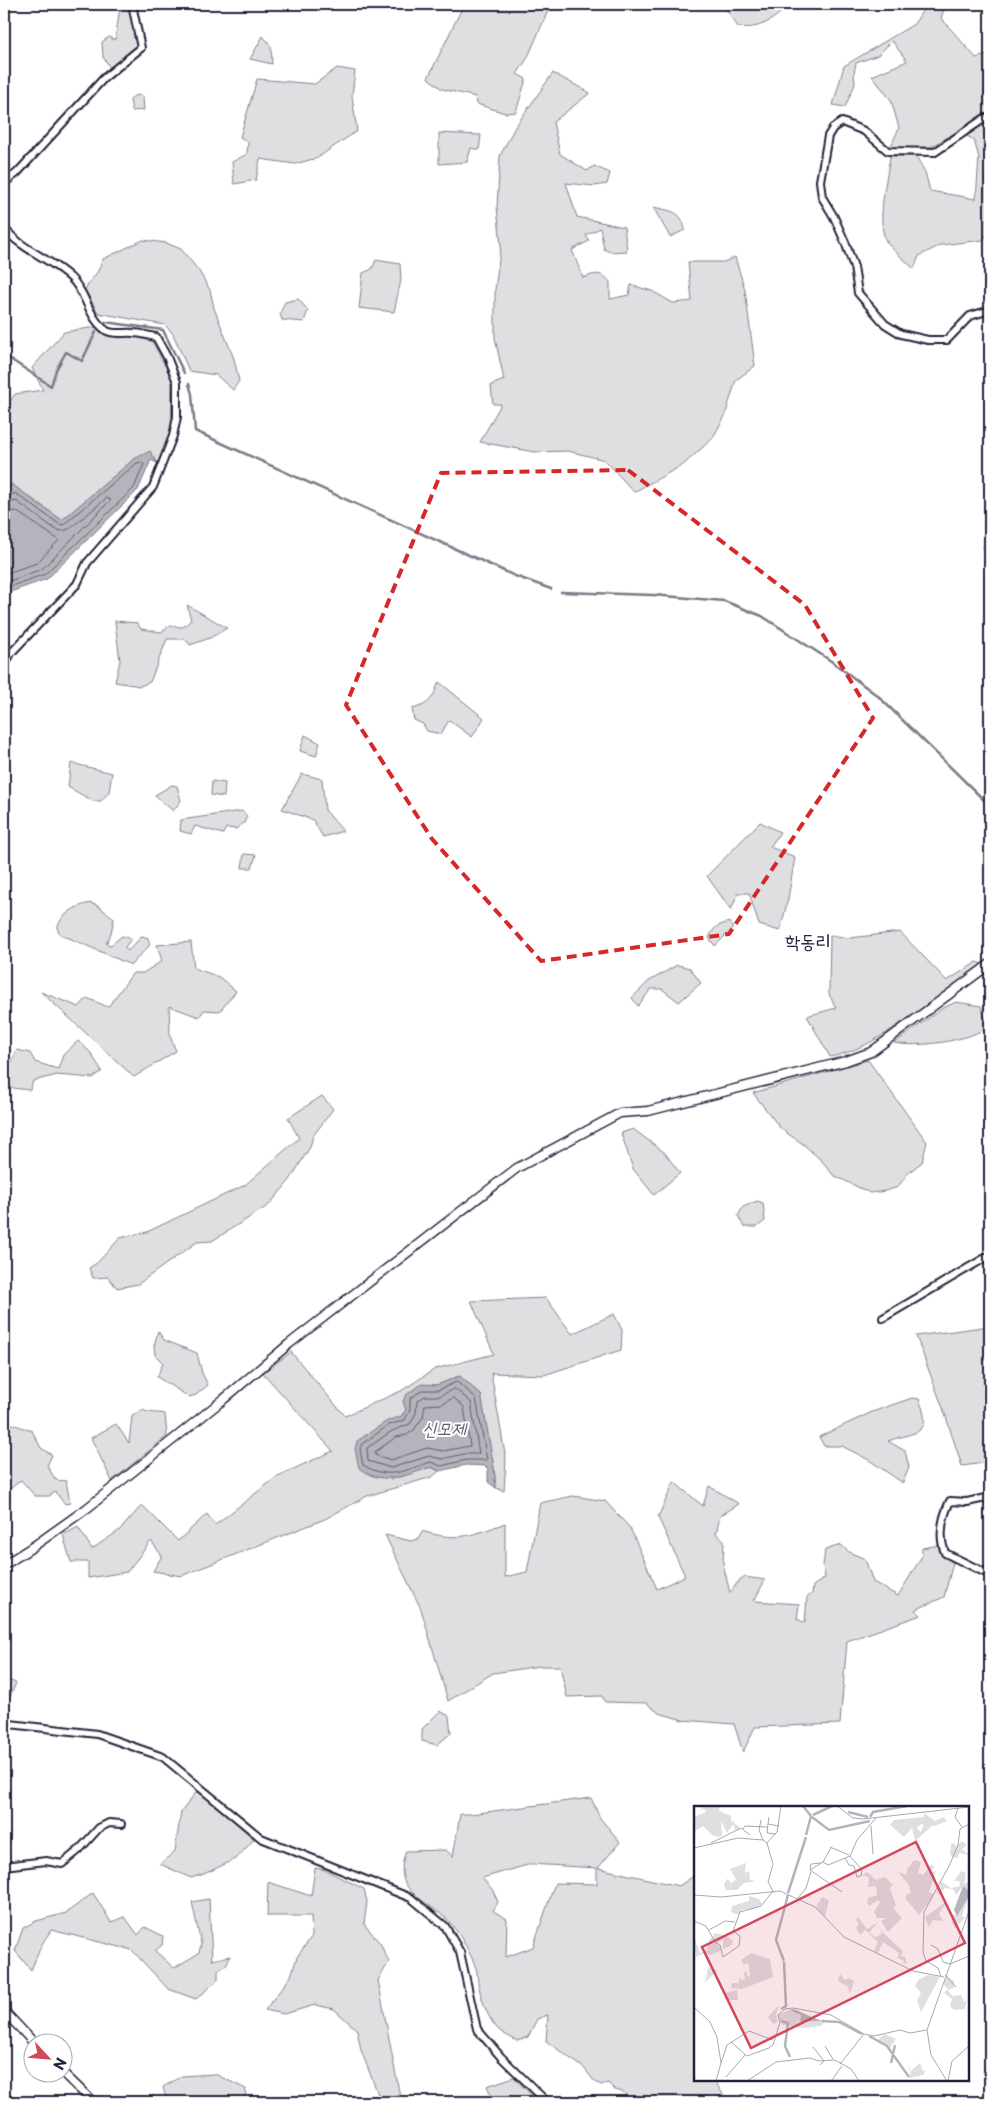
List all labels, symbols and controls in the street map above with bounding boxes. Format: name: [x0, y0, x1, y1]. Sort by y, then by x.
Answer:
district label: 학동리: [785, 926, 831, 954]
water label: 신모제: [422, 1414, 468, 1441]
inset map: [694, 1806, 969, 2081]
north arrow: [22, 2034, 72, 2084]
text: N: [48, 2054, 72, 2074]

